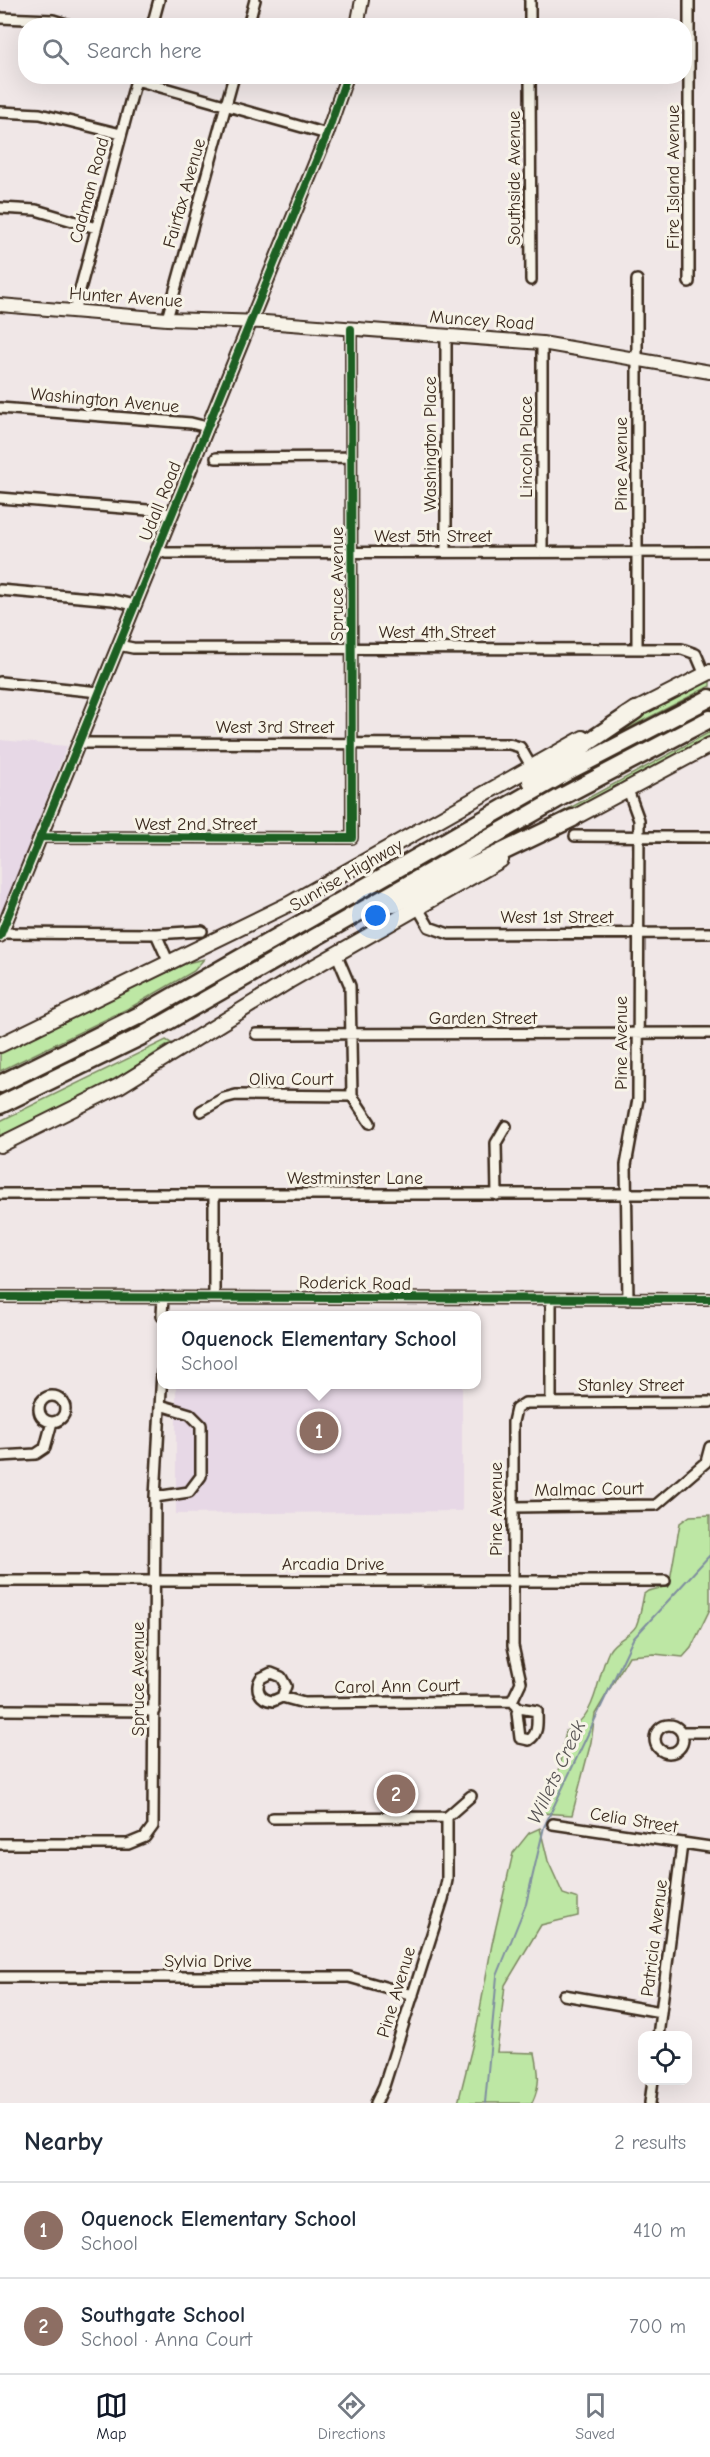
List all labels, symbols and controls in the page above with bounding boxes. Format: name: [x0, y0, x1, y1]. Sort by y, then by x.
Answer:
search box: [18, 18, 692, 84]
icon: search: [39, 35, 72, 68]
text: Search here: [87, 38, 202, 64]
street label: Fire Island Avenue: [663, 105, 684, 249]
street label: Southside Avenue: [504, 111, 525, 245]
street label: Cadman Road: [65, 135, 114, 245]
street label: Fairfax Avenue: [159, 136, 210, 250]
street label: Hunter Avenue: [68, 283, 183, 312]
street label: Muncey Road: [429, 306, 535, 335]
street label: Washington Place: [420, 376, 441, 512]
street label: Washington Avenue: [30, 384, 180, 417]
street label: Lincoln Place: [516, 396, 537, 498]
street label: Pine Avenue: [611, 417, 632, 511]
street label: Udall Road: [135, 458, 186, 544]
street label: West 5th Street: [374, 526, 493, 547]
street label: Spruce Avenue: [327, 527, 348, 641]
street label: West 4th Street: [379, 622, 496, 643]
street label: West 3rd Street: [216, 717, 335, 738]
street label: West 2nd Street: [135, 814, 258, 835]
street label: Sunrise Highway: [286, 834, 407, 916]
your location: [361, 901, 390, 930]
street label: West 1st Street: [501, 907, 614, 928]
street label: Pine Avenue: [611, 996, 632, 1090]
street label: Garden Street: [429, 1008, 538, 1029]
street label: Oliva Court: [249, 1069, 334, 1090]
street label: Westminster Lane: [287, 1168, 423, 1189]
street label: Roderick Road: [299, 1272, 411, 1295]
popup: [157, 1311, 481, 1389]
text: Oquenock Elementary School: [181, 1326, 457, 1352]
text: School: [181, 1352, 238, 1375]
street label: Stanley Street: [578, 1375, 685, 1396]
pin: 1: [300, 1408, 338, 1454]
street label: Pine Avenue: [486, 1462, 507, 1556]
street label: Malmac Court: [534, 1478, 645, 1501]
street label: Arcadia Drive: [282, 1554, 384, 1575]
street label: Spruce Avenue: [128, 1622, 149, 1736]
street label: Carol Ann Court: [334, 1675, 461, 1698]
water label: Willets Creek: [522, 1717, 591, 1828]
pin: 2: [376, 1772, 416, 1816]
street label: Celia Street: [589, 1803, 680, 1838]
street label: Patricia Avenue: [637, 1878, 672, 1998]
street label: Pine Avenue: [373, 1944, 420, 2040]
street label: Sylvia Drive: [164, 1951, 252, 1972]
map controls: [638, 2031, 692, 2085]
button: locate: [638, 2031, 692, 2085]
text: Nearby: [24, 2127, 103, 2157]
text: 2 results: [614, 2131, 686, 2154]
text: Oquenock Elementary School: [81, 2206, 357, 2232]
text: 1: [40, 2219, 47, 2242]
text: 410 m: [633, 2219, 686, 2242]
text: School: [81, 2232, 138, 2255]
text: Southgate School: [81, 2302, 245, 2328]
text: 2: [39, 2315, 48, 2338]
text: 700 m: [629, 2315, 686, 2338]
text: School · Anna Court: [81, 2328, 252, 2351]
tab: Map: [95, 2389, 128, 2443]
tab: Directions: [318, 2389, 385, 2443]
tab: Saved: [575, 2389, 615, 2443]

